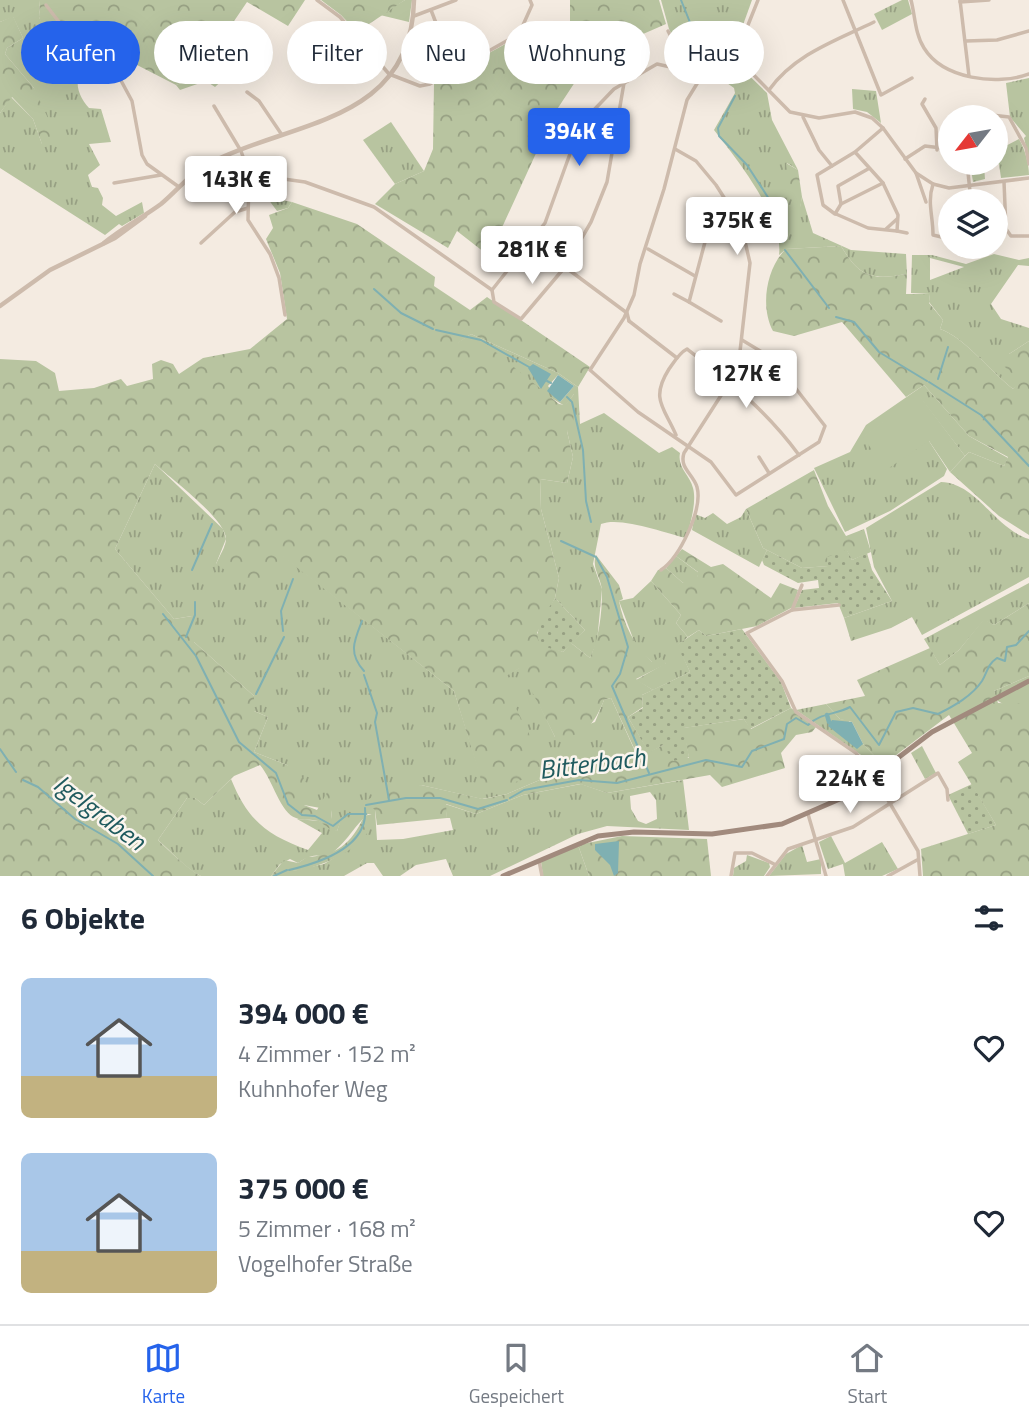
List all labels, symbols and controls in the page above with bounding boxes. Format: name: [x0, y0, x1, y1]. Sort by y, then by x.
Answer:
chip: Kaufen: [21, 21, 140, 84]
chip: Mieten: [154, 21, 273, 84]
chip: Filter: [287, 21, 387, 84]
chip: Neu: [401, 21, 490, 84]
chip: Wohnung: [504, 21, 650, 84]
chip: Haus: [664, 21, 764, 84]
north arrow: [938, 105, 1008, 175]
map controls: [938, 105, 1008, 259]
pin: 394K €: [522, 108, 636, 168]
text: 394K €: [544, 113, 614, 148]
pin: 143K €: [179, 156, 293, 216]
text: 143K €: [201, 161, 271, 196]
button: layers: [938, 189, 1008, 259]
pin: 375K €: [680, 198, 794, 257]
text: 375K €: [702, 202, 772, 237]
pin: 281K €: [475, 226, 589, 286]
text: 281K €: [497, 231, 567, 266]
pin: 127K €: [689, 350, 803, 410]
text: 127K €: [711, 355, 781, 390]
water label: Bitterbach: [537, 737, 648, 789]
pin: 224K €: [793, 756, 907, 815]
text: 224K €: [815, 760, 885, 795]
water label: Igelgraben: [46, 764, 155, 860]
text: 6 Objekte: [21, 895, 145, 941]
icon: filters: [970, 899, 1008, 937]
text: 394 000 €: [238, 990, 369, 1036]
icon: home: [77, 1006, 161, 1090]
icon: heart: [970, 1029, 1008, 1067]
text: 4 Zimmer · 152 m²: [238, 1036, 416, 1071]
text: Kuhnhofer Weg: [238, 1071, 388, 1106]
text: 375 000 €: [238, 1165, 369, 1211]
icon: home: [77, 1181, 161, 1265]
icon: heart: [970, 1204, 1008, 1242]
text: 5 Zimmer · 168 m²: [238, 1211, 416, 1246]
text: Vogelhofer Straße: [238, 1246, 413, 1281]
tab: Karte: [142, 1339, 185, 1410]
tab: Gespeichert: [469, 1339, 564, 1410]
tab: Start: [848, 1339, 887, 1410]

